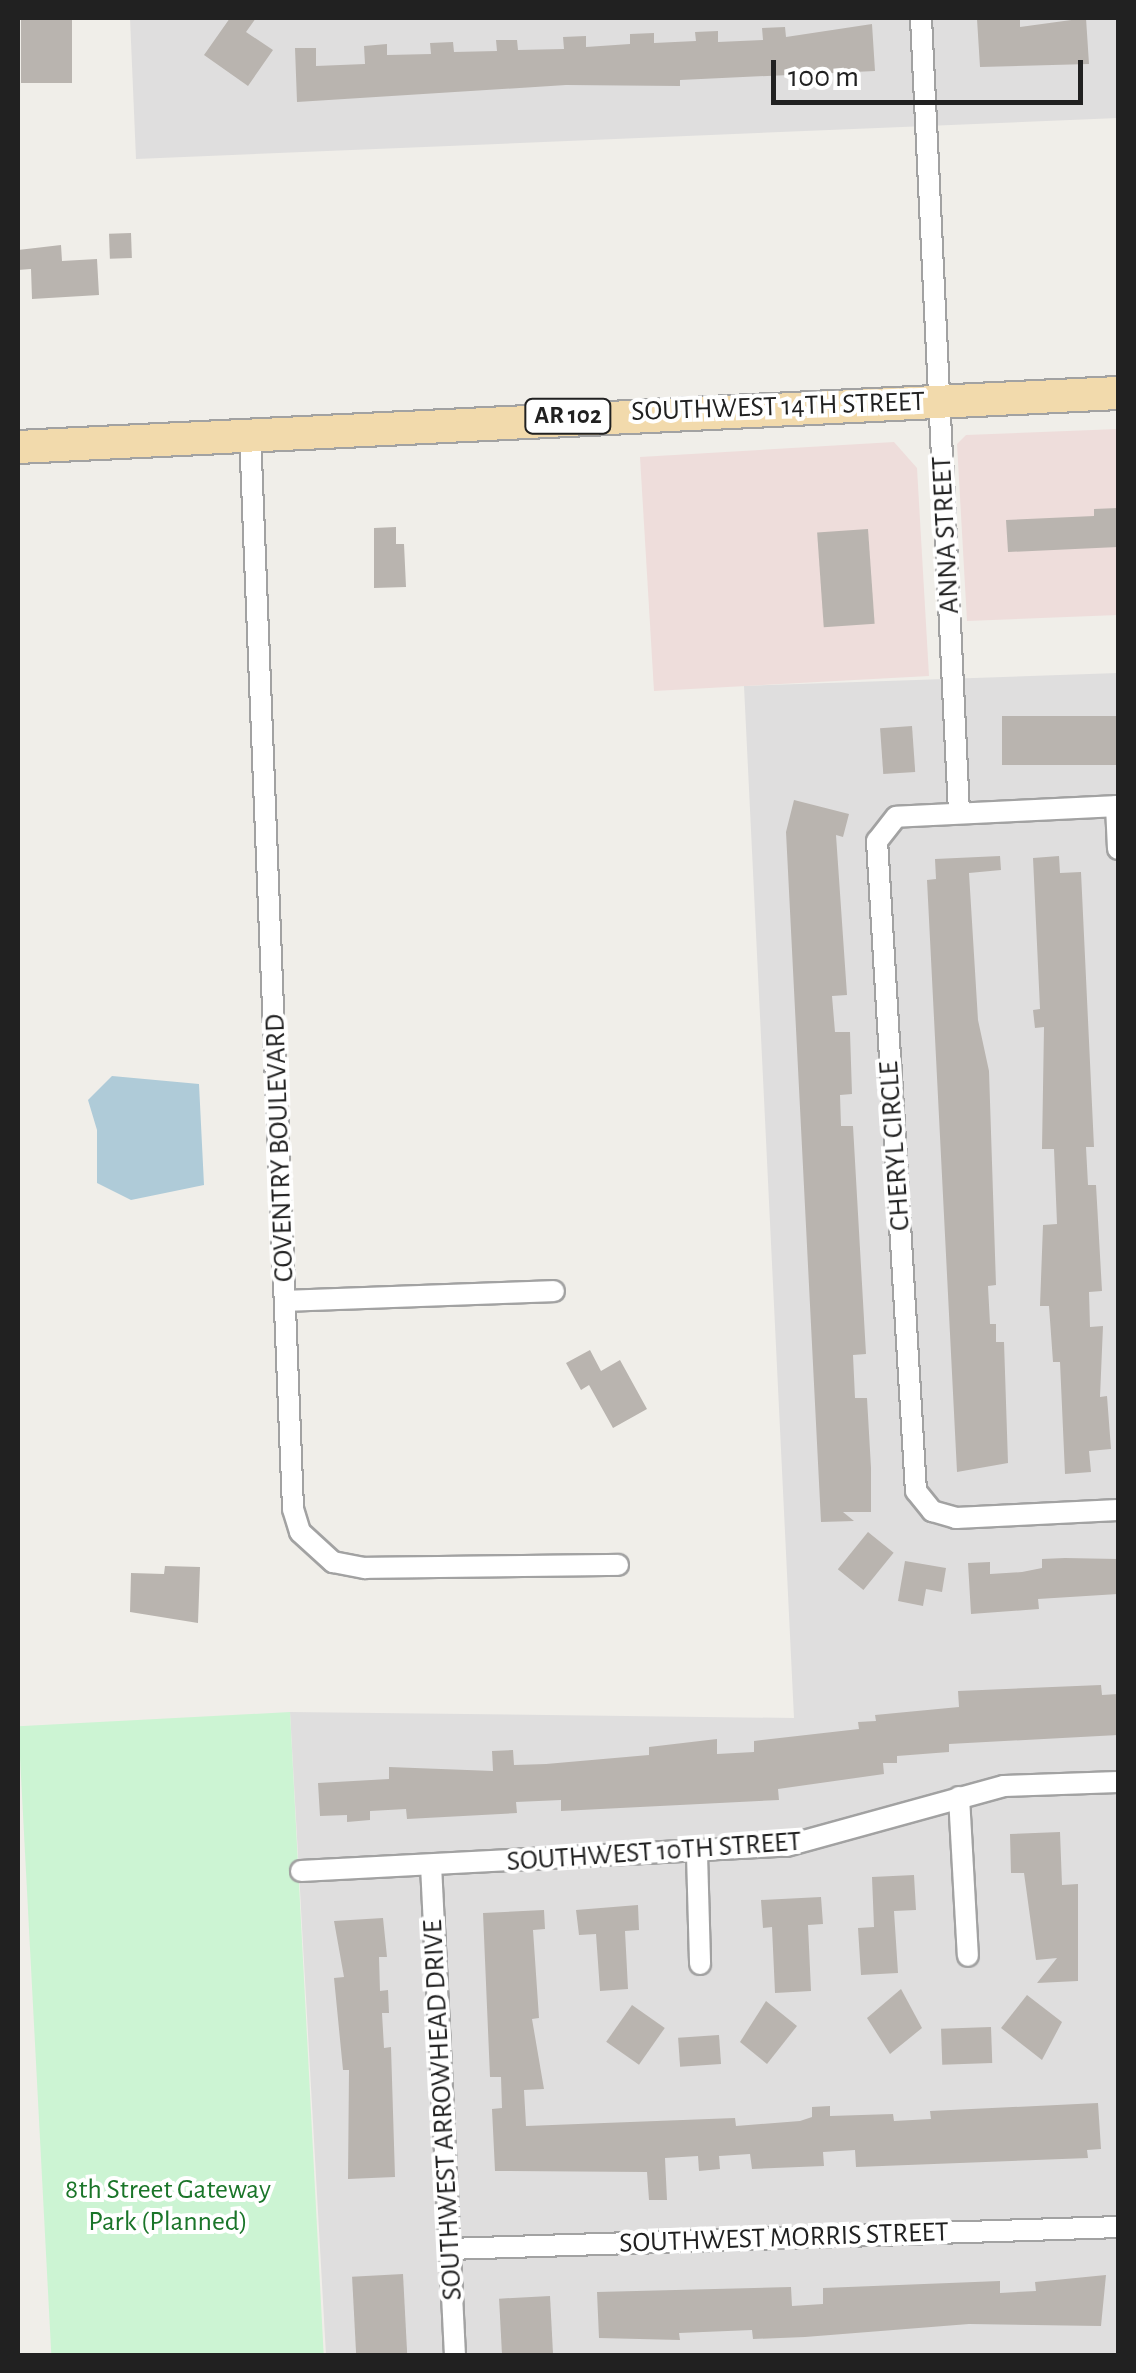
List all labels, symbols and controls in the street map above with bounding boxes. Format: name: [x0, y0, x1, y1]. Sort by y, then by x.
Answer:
scale bar: [776, 40, 1088, 102]
text: 100 m: [788, 62, 859, 92]
street label: SOUTHWEST 14TH STREET: [631, 385, 925, 429]
road number: AR 102: [523, 396, 613, 436]
street label: ANNA STREET: [925, 455, 967, 615]
street label: COVENTRY BOULEVARD: [259, 1013, 301, 1283]
street label: CHERYL CIRCLE: [872, 1060, 918, 1232]
street label: SOUTHWEST 10TH STREET: [506, 1825, 802, 1879]
street label: SOUTHWEST ARROWHEAD DRIVE: [416, 1919, 470, 2301]
park label: 8th Street Gateway Park (Planned): [65, 2173, 271, 2239]
street label: SOUTHWEST MORRIS STREET: [619, 2215, 949, 2261]

